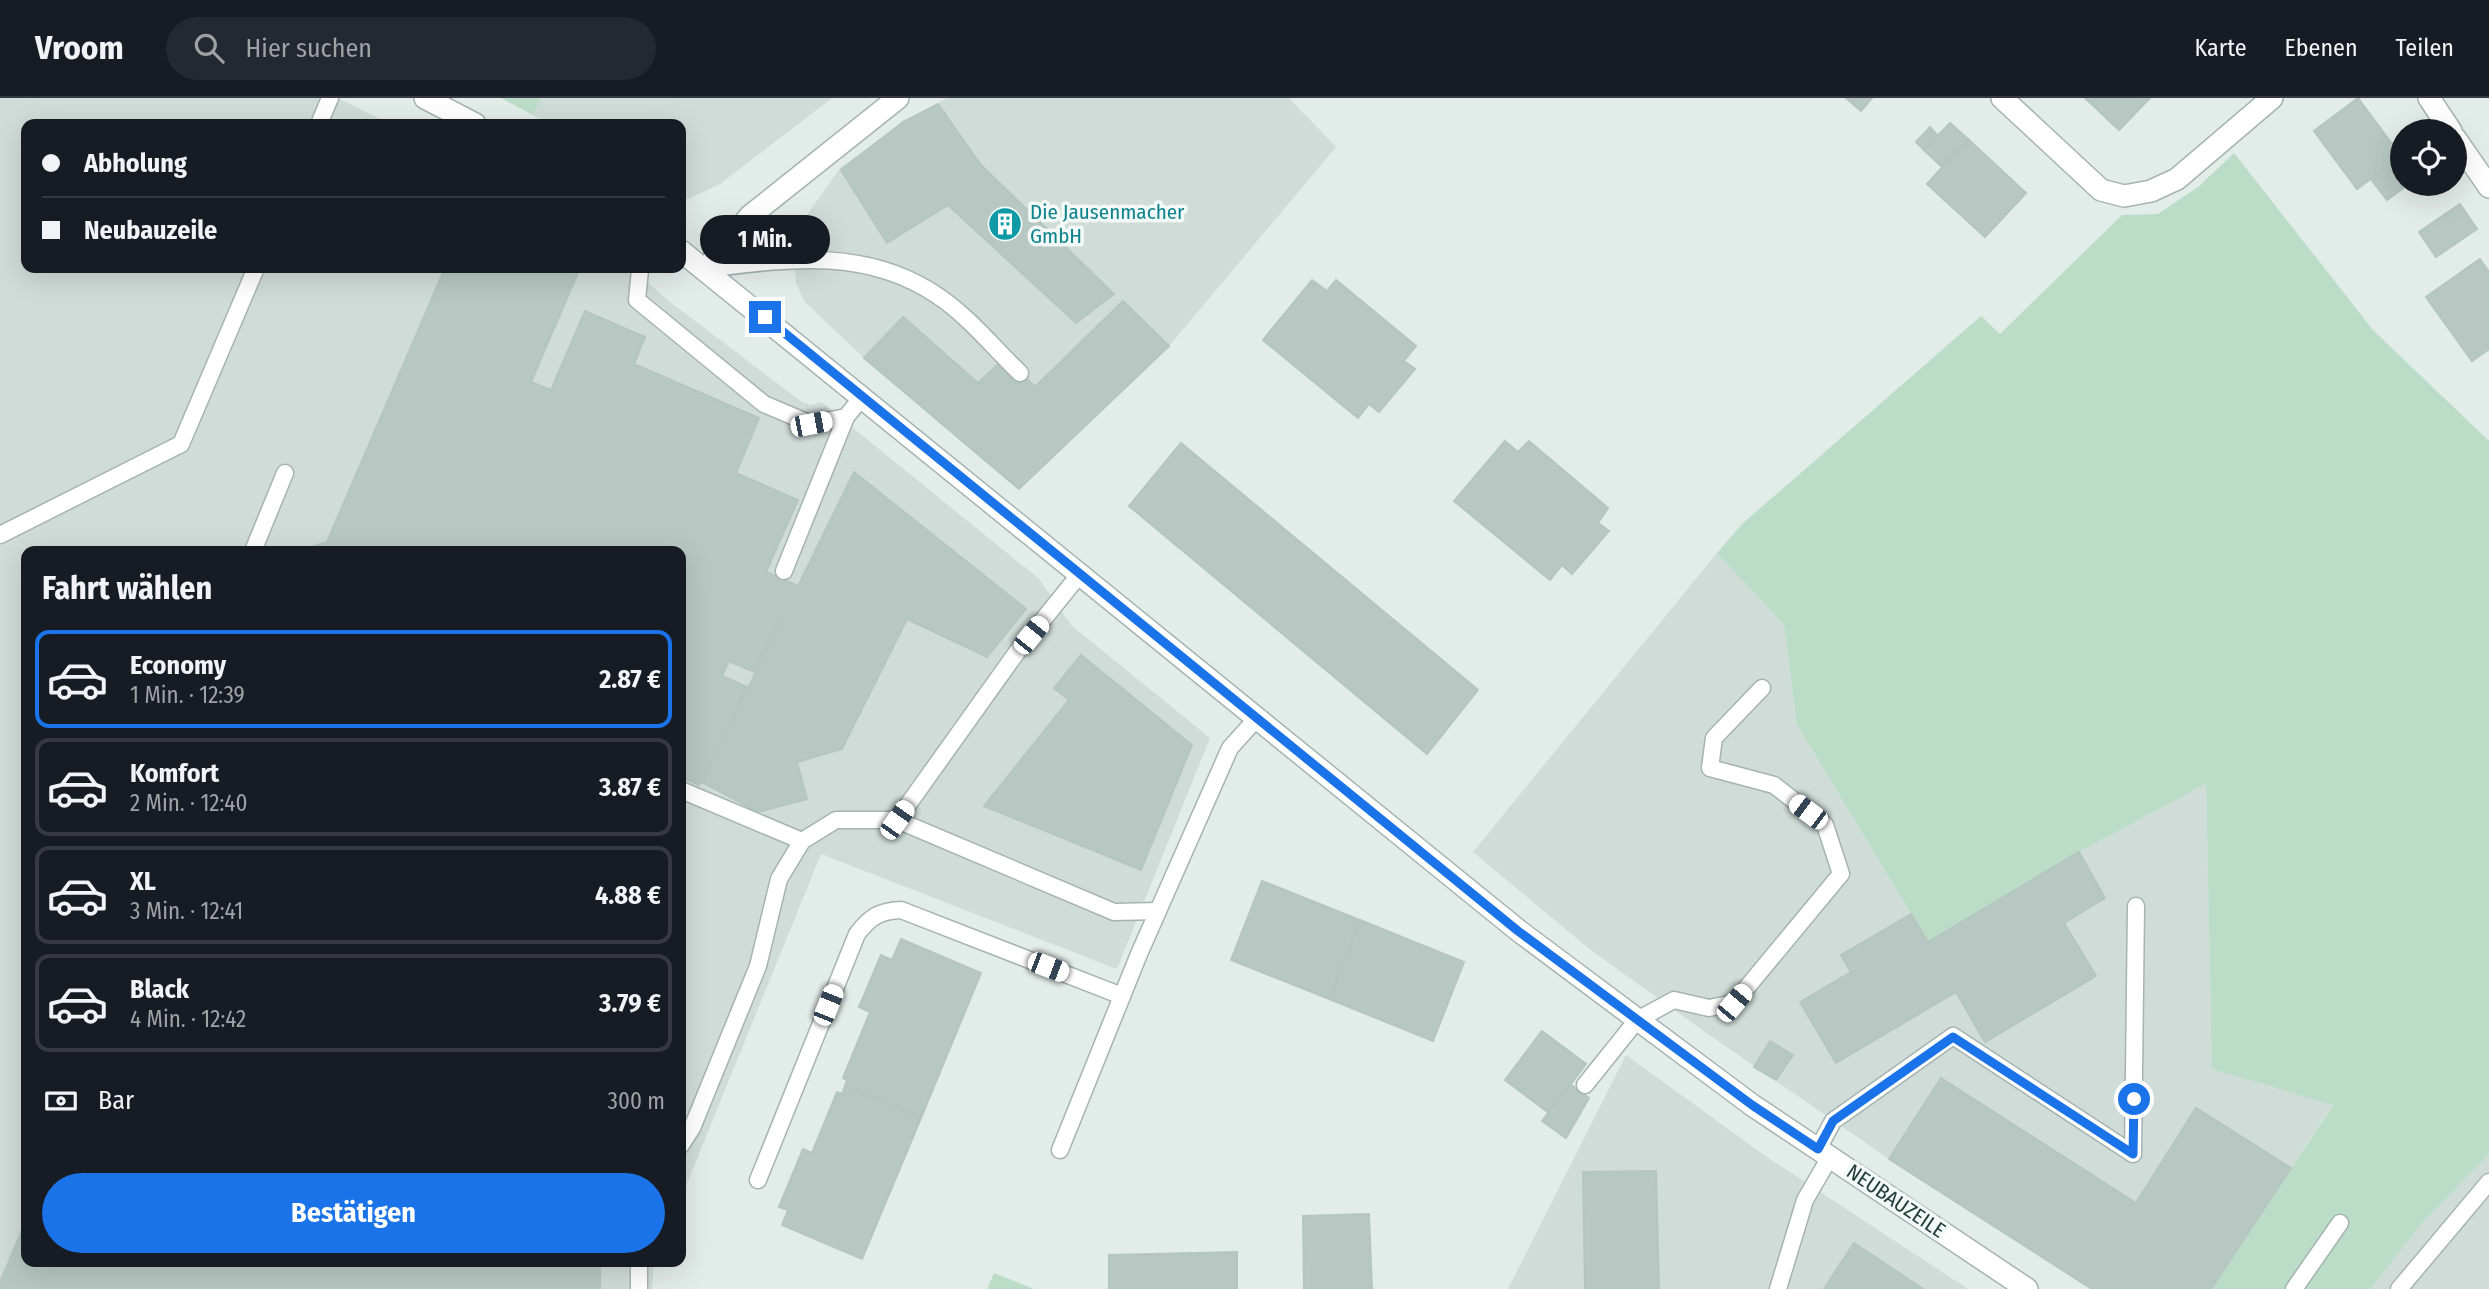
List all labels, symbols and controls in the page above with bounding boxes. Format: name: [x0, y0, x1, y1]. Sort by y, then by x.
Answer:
search box: [166, 17, 656, 80]
text: Vroom: [35, 28, 124, 68]
icon: search: [190, 29, 228, 67]
text: Hier suchen: [246, 33, 372, 64]
text: Karte: [2195, 34, 2247, 62]
text: Ebenen: [2285, 34, 2358, 62]
text: Teilen: [2396, 34, 2454, 62]
map controls: [2390, 119, 2467, 196]
button: locate: [2390, 119, 2467, 196]
text: Abholung: [84, 148, 187, 179]
place label: Die Jausenmacher GmbH: [1030, 199, 1185, 249]
building icon: Die Jausenmacher GmbH: [986, 205, 1024, 243]
text: Neubauzeile: [84, 215, 217, 246]
callout: 1 Min.: [700, 216, 830, 264]
text: 1 Min.: [738, 225, 792, 253]
route end: [749, 301, 781, 333]
car: [789, 410, 834, 438]
text: Fahrt wählen: [42, 569, 212, 607]
car: [1010, 612, 1053, 658]
icon: car: [46, 648, 109, 711]
text: Economy: [130, 650, 226, 681]
text: 2.87 €: [599, 664, 661, 695]
text: 1 Min. · 12:39: [130, 681, 245, 709]
icon: car: [46, 756, 109, 819]
text: Komfort: [130, 758, 219, 789]
text: 3.87 €: [599, 772, 661, 803]
text: 2 Min. · 12:40: [130, 789, 247, 817]
car: [1785, 791, 1832, 833]
car: [877, 797, 918, 843]
icon: car: [46, 864, 109, 927]
text: XL: [130, 866, 156, 897]
text: 4.88 €: [595, 880, 661, 911]
text: 3 Min. · 12:41: [130, 897, 243, 925]
car: [1025, 950, 1072, 984]
icon: car: [46, 972, 109, 1035]
text: Black: [130, 974, 189, 1005]
car: [1713, 980, 1756, 1026]
car: [811, 982, 846, 1028]
text: 3.79 €: [599, 988, 661, 1019]
text: 4 Min. · 12:42: [130, 1005, 246, 1033]
icon: cash: [42, 1082, 80, 1120]
route start: [2118, 1083, 2150, 1115]
text: Bar: [98, 1085, 134, 1116]
text: 300 m: [608, 1087, 665, 1115]
street label: NEUBAUZEILE: [1842, 1158, 1951, 1244]
button: Bestätigen: [42, 1173, 665, 1253]

